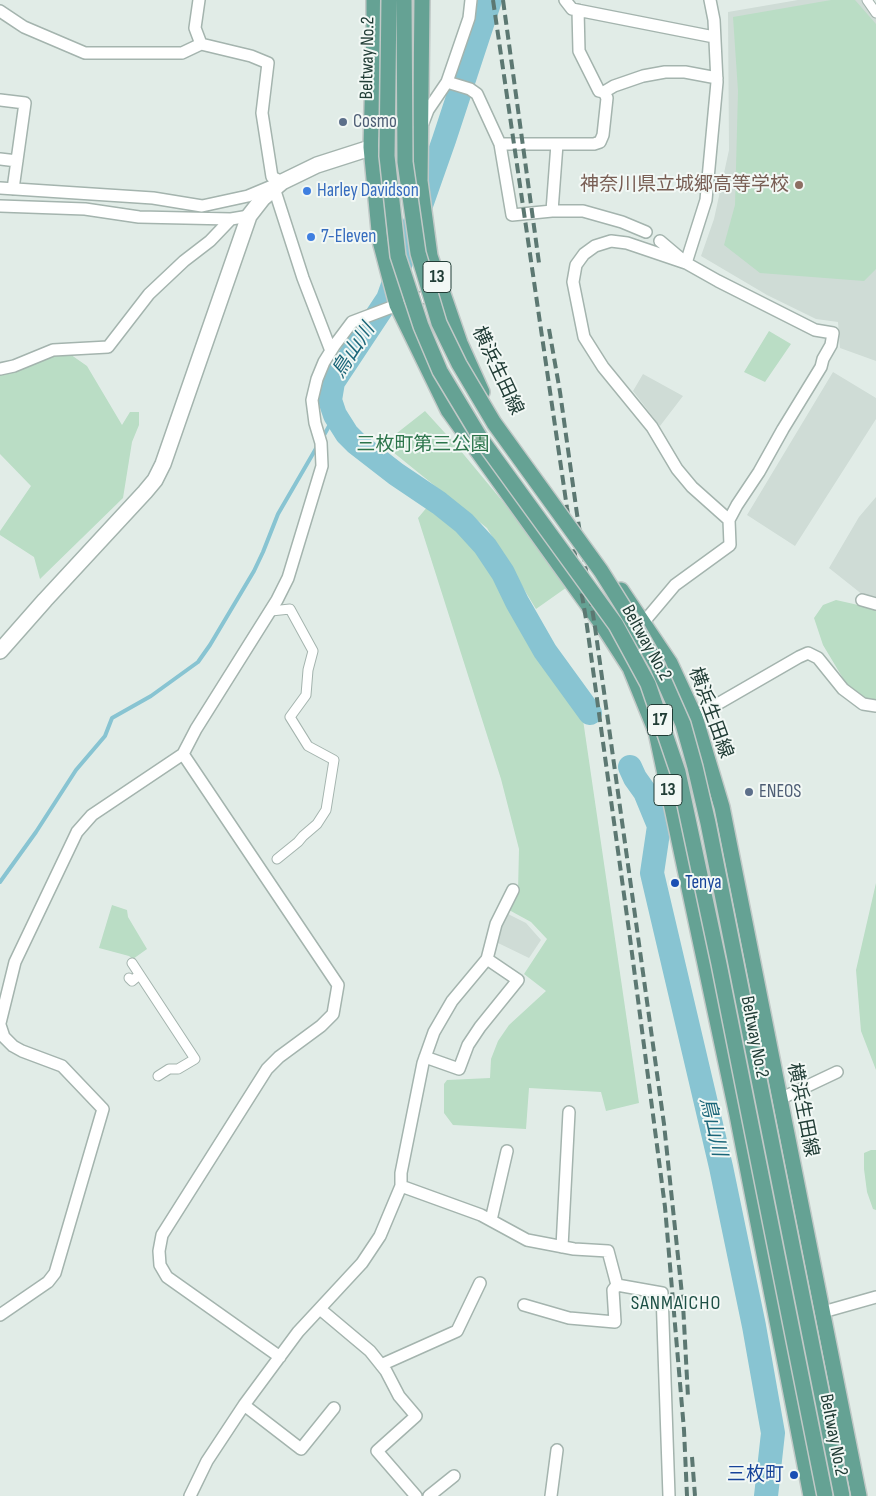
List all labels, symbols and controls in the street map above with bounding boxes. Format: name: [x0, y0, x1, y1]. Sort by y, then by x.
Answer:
street label: Beltway No.2: [356, 16, 380, 100]
place label: Cosmo: [353, 111, 397, 133]
marker: Cosmo: [337, 116, 349, 128]
place label: 神奈川県立城郷高等学校: [580, 174, 789, 196]
marker: 神奈川県立城郷高等学校: [793, 179, 805, 191]
place label: Harley Davidson: [317, 180, 419, 202]
marker: Harley Davidson: [301, 185, 313, 197]
place label: 7-Eleven: [321, 226, 376, 248]
marker: 7-Eleven: [305, 231, 317, 243]
road number: 13: [423, 262, 451, 292]
water label: 鳥山川: [328, 319, 380, 383]
street label: 横浜生田線: [467, 323, 527, 419]
park label: 三枚町第三公園: [357, 434, 489, 456]
street label: Beltway No.2: [616, 601, 676, 685]
street label: 横浜生田線: [683, 664, 737, 762]
road number: 17: [648, 704, 672, 736]
road number: 13: [654, 774, 682, 806]
place label: ENEOS: [759, 781, 801, 803]
marker: ENEOS: [743, 786, 755, 798]
place label: Tenya: [685, 872, 722, 894]
marker: Tenya: [669, 877, 681, 889]
street label: Beltway No.2: [735, 994, 773, 1080]
street label: 横浜生田線: [782, 1061, 822, 1159]
water label: 鳥山川: [694, 1095, 730, 1159]
district label: SANMAICHO: [630, 1292, 722, 1316]
street label: Beltway No.2: [814, 1392, 852, 1478]
place label: 三枚町: [727, 1464, 784, 1486]
marker: 三枚町: [788, 1469, 800, 1481]

